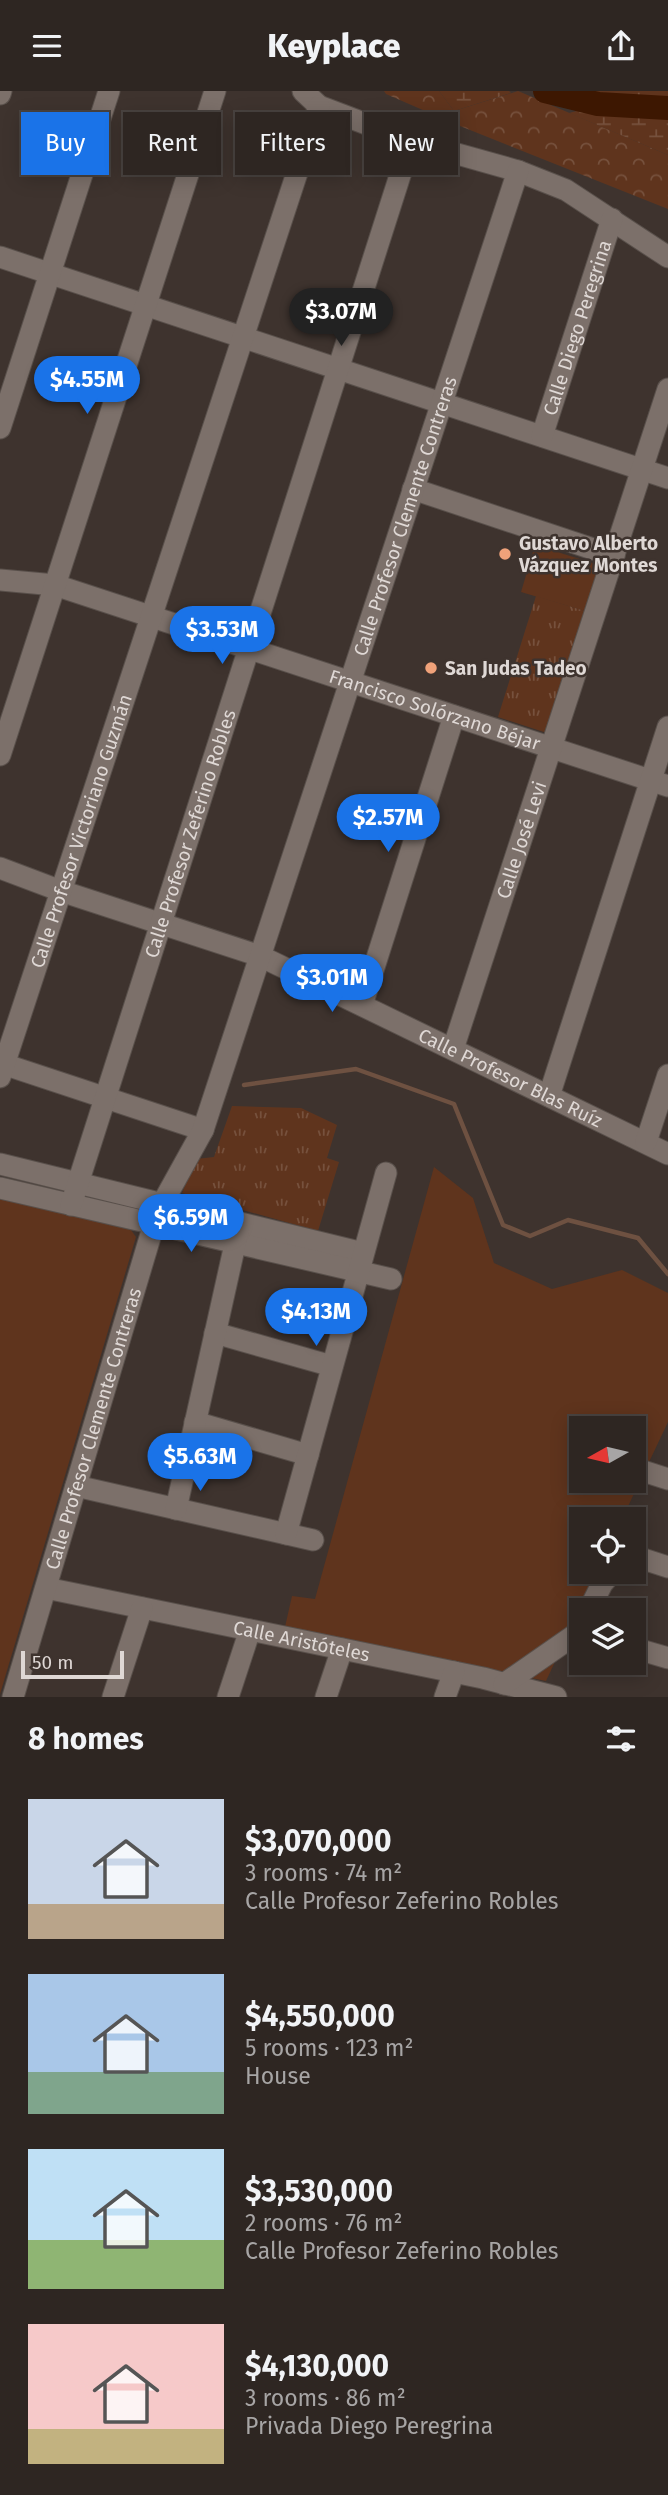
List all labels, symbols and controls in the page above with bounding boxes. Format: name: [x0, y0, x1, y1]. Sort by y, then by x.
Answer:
icon: menu: [28, 27, 66, 65]
text: Keyplace: [268, 27, 400, 65]
icon: share: [602, 27, 640, 65]
chip: Buy: [21, 112, 109, 175]
chip: Rent: [123, 112, 221, 175]
chip: Filters: [235, 112, 350, 175]
chip: New: [364, 112, 458, 175]
street label: Calle Diego Peregrina: [538, 237, 616, 418]
pin: $3.07M: [284, 289, 398, 348]
text: $3.07M: [305, 297, 377, 325]
pin: $4.55M: [30, 357, 144, 416]
text: $4.55M: [50, 365, 124, 393]
street label: Calle Profesor Clemente Contreras: [348, 373, 461, 659]
place label: Gustavo Alberto Vázquez Montes: [518, 532, 658, 577]
marker: Gustavo Alberto Vázquez Montes: [497, 546, 513, 562]
pin: $3.53M: [165, 607, 279, 666]
text: $3.53M: [186, 615, 258, 643]
place label: San Judas Tadeo: [445, 657, 587, 680]
marker: San Judas Tadeo: [423, 660, 439, 676]
street label: Francisco Solórzano Béjar: [326, 664, 544, 755]
street label: Calle Profesor Victoriano Guzmán: [25, 691, 137, 971]
street label: Calle Profesor Zeferino Robles: [139, 706, 240, 961]
street label: Calle José Levi: [491, 778, 551, 902]
pin: $2.57M: [331, 795, 445, 854]
text: $2.57M: [353, 803, 423, 831]
pin: $3.01M: [275, 955, 389, 1014]
text: $3.01M: [296, 963, 368, 991]
street label: Calle Profesor Blas Ruíz: [415, 1023, 606, 1132]
pin: $6.59M: [134, 1195, 248, 1254]
text: $6.59M: [154, 1203, 228, 1231]
street label: Calle Profesor Clemente Contreras: [40, 1285, 146, 1572]
pin: $4.13M: [259, 1289, 373, 1348]
text: $4.13M: [281, 1297, 351, 1325]
north arrow: [569, 1416, 646, 1493]
map controls: [569, 1416, 646, 1675]
pin: $5.63M: [143, 1433, 257, 1493]
text: $5.63M: [163, 1442, 237, 1470]
button: locate: [569, 1507, 646, 1584]
button: layers: [569, 1598, 646, 1675]
street label: Calle Aristóteles: [231, 1615, 372, 1666]
scale bar: [21, 1648, 124, 1680]
text: 50 m: [32, 1651, 73, 1674]
icon: filters: [602, 1720, 640, 1758]
text: 8 homes: [28, 1721, 144, 1757]
text: $3,070,000: [245, 1823, 392, 1859]
icon: home: [84, 1827, 168, 1911]
text: 3 rooms · 74 m²: [245, 1859, 402, 1887]
text: Calle Profesor Zeferino Robles: [245, 1887, 559, 1915]
text: $4,550,000: [245, 1998, 395, 2034]
icon: home: [84, 2002, 168, 2086]
text: 5 rooms · 123 m²: [245, 2034, 413, 2062]
text: House: [245, 2062, 311, 2090]
text: $3,530,000: [245, 2173, 393, 2209]
icon: home: [84, 2177, 168, 2261]
text: 2 rooms · 76 m²: [245, 2209, 403, 2237]
text: Calle Profesor Zeferino Robles: [245, 2237, 559, 2265]
text: $4,130,000: [245, 2348, 389, 2384]
icon: home: [84, 2352, 168, 2436]
text: 3 rooms · 86 m²: [245, 2384, 406, 2412]
text: Privada Diego Peregrina: [245, 2412, 493, 2440]

